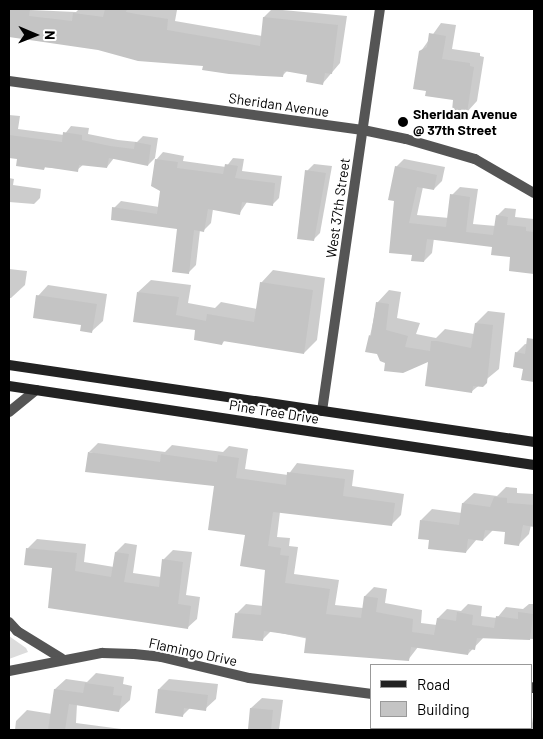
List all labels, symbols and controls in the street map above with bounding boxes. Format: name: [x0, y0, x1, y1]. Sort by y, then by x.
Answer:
north arrow: [10, 10, 60, 60]
text: N: [42, 30, 59, 40]
street label: Sheridan Avenue: [228, 90, 330, 120]
place label: Sheridan Avenue @ 37th Street: [413, 106, 517, 138]
marker: Sheridan Avenue @ 37th Street: [397, 116, 409, 128]
street label: West 37th Street: [323, 157, 353, 259]
street label: Pine Tree Drive: [228, 397, 320, 427]
street label: Flamingo Drive: [147, 634, 239, 670]
legend: [370, 664, 533, 729]
text: Road: [417, 675, 450, 693]
text: Building: [417, 700, 470, 718]

